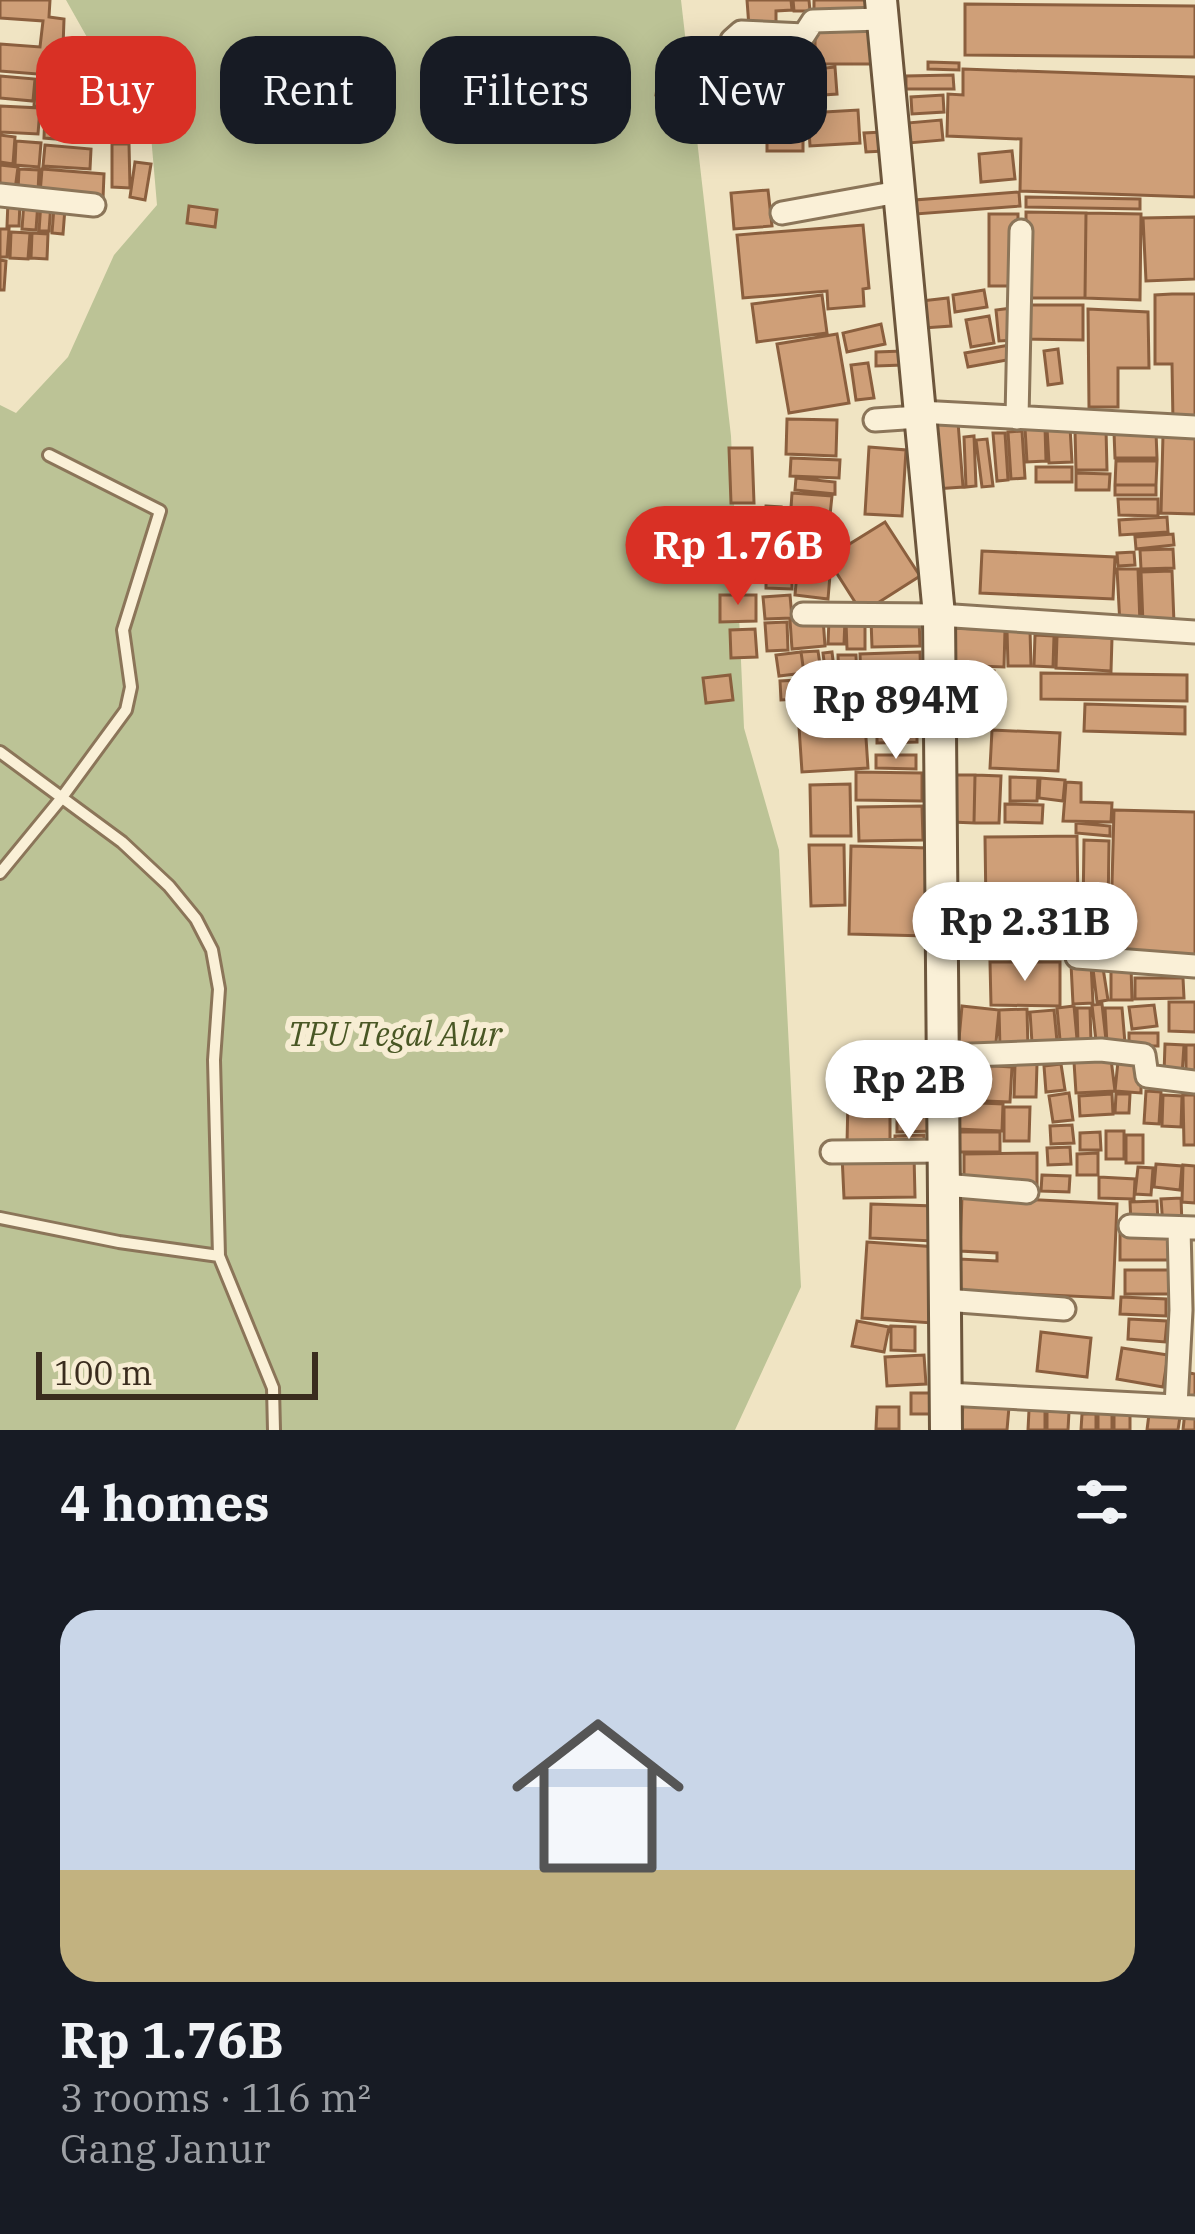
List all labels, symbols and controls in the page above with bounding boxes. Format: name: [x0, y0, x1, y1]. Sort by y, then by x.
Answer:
chip: Buy: [36, 36, 196, 144]
chip: Rent: [220, 36, 396, 144]
chip: Filters: [420, 36, 631, 144]
chip: New: [655, 36, 827, 144]
pin: Rp 1.76B: [614, 506, 862, 608]
text: Rp 1.76B: [652, 519, 824, 570]
pin: Rp 894M: [785, 660, 1007, 762]
text: Rp 894M: [812, 673, 980, 724]
pin: Rp 2.31B: [901, 882, 1149, 984]
text: Rp 2.31B: [939, 895, 1111, 946]
park label: TPU Tegal Alur: [288, 1012, 504, 1055]
pin: Rp 2B: [825, 1040, 993, 1142]
text: Rp 2B: [852, 1053, 966, 1104]
scale bar: [36, 1346, 318, 1399]
text: 100 m: [54, 1351, 153, 1394]
text: 4 homes: [60, 1469, 270, 1535]
icon: filters: [1069, 1469, 1135, 1535]
icon: home: [490, 1688, 706, 1904]
text: Rp 1.76B: [60, 2006, 284, 2072]
text: 3 rooms · 116 m²: [60, 2072, 371, 2123]
text: Gang Janur: [60, 2123, 270, 2174]

